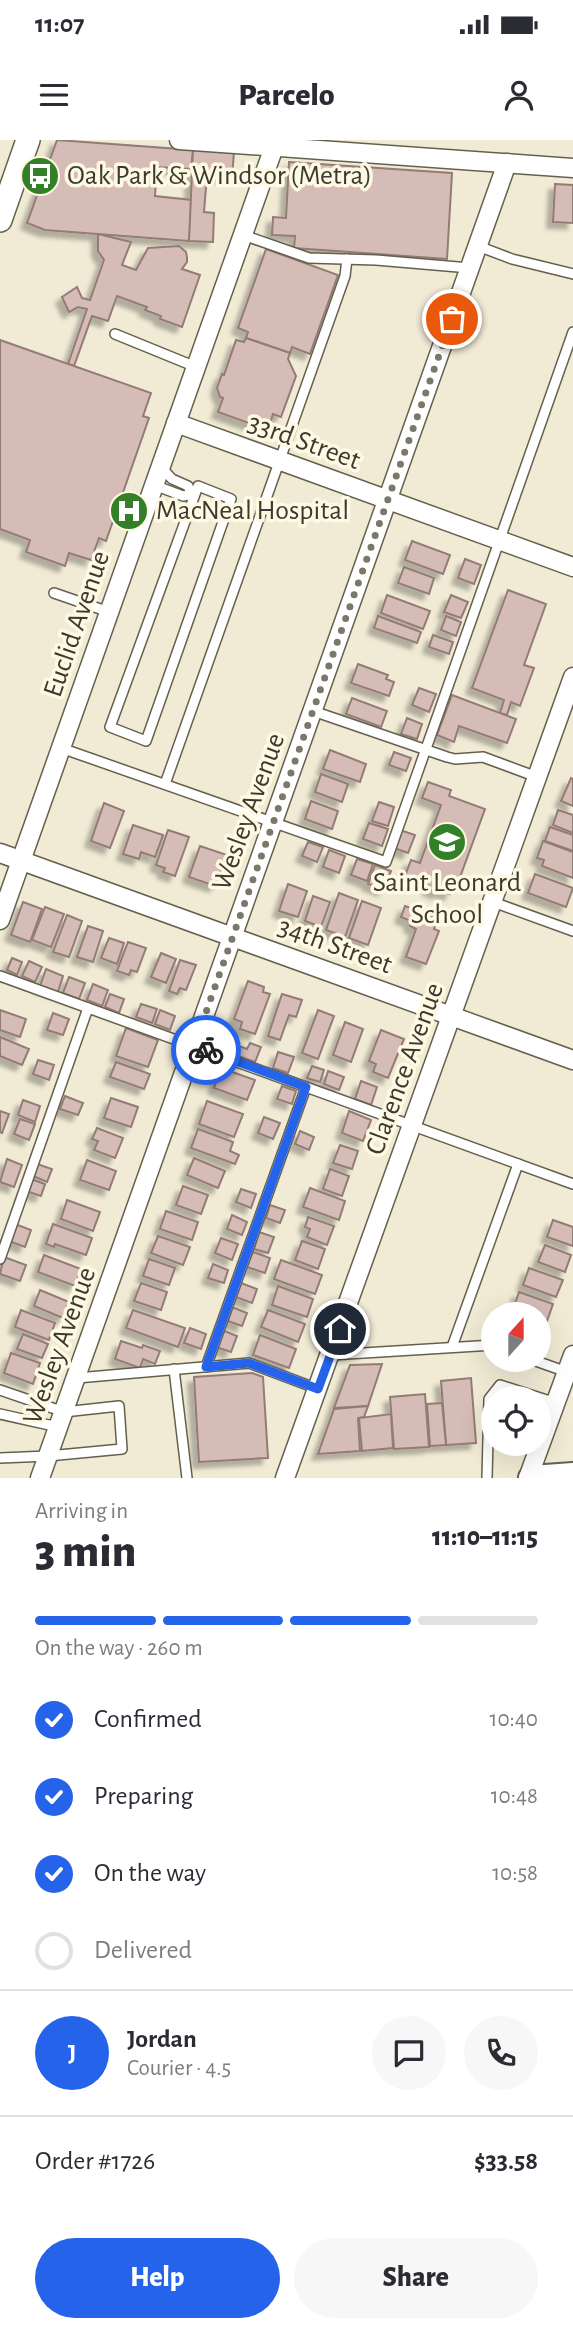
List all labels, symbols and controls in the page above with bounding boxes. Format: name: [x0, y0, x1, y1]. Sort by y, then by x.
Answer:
text: 11:07: [35, 11, 84, 37]
icon: menu: [35, 76, 73, 114]
icon: person: [500, 76, 538, 114]
text: Parcelo: [238, 79, 335, 111]
bus stop icon: Oak Park & Windsor (Metra): [19, 155, 61, 197]
place label: Oak Park & Windsor (Metra): [67, 162, 372, 190]
pin: [422, 289, 482, 349]
icon: bag: [433, 300, 471, 338]
street label: 33rd Street: [244, 409, 364, 475]
hospital icon: MacNeal Hospital: [108, 490, 150, 532]
place label: MacNeal Hospital: [156, 497, 349, 525]
street label: Euclid Avenue: [39, 547, 115, 701]
street label: Wesley Avenue: [208, 730, 290, 894]
school or university icon: Saint Leonard School: [426, 821, 468, 863]
place label: Saint Leonard School: [373, 869, 521, 929]
street label: 34th Street: [274, 912, 396, 980]
street label: Clarence Avenue: [361, 979, 449, 1159]
courier: [171, 1015, 241, 1085]
icon: bike: [187, 1031, 225, 1069]
street label: Wesley Avenue: [19, 1264, 101, 1428]
pin: [310, 1299, 370, 1359]
north arrow: [481, 1302, 551, 1372]
map controls: [481, 1302, 551, 1456]
icon: home: [321, 1310, 359, 1348]
button: locate: [481, 1386, 551, 1456]
text: Arriving in: [35, 1500, 128, 1523]
text: 11:10–11:15: [432, 1524, 538, 1550]
text: 3 min: [35, 1529, 136, 1575]
text: On the way · 260 m: [35, 1637, 203, 1660]
icon: check: [35, 1701, 73, 1739]
text: Confirmed: [94, 1706, 202, 1732]
text: 10:40: [489, 1708, 538, 1731]
icon: check: [35, 1778, 73, 1816]
text: Preparing: [94, 1783, 193, 1809]
text: 10:48: [491, 1785, 538, 1808]
icon: check: [35, 1855, 73, 1893]
text: On the way: [94, 1860, 206, 1886]
text: 10:58: [492, 1862, 538, 1885]
text: Delivered: [94, 1937, 192, 1963]
button: chat: [372, 2016, 446, 2090]
button: phone: [464, 2016, 538, 2090]
text: Jordan: [127, 2026, 197, 2052]
text: J: [68, 2040, 76, 2066]
text: Courier · 4.5: [127, 2057, 231, 2080]
text: Order #1726: [35, 2148, 155, 2174]
text: $33.58: [474, 2148, 538, 2174]
button: Help: [35, 2238, 280, 2318]
button: Share: [294, 2238, 538, 2318]

